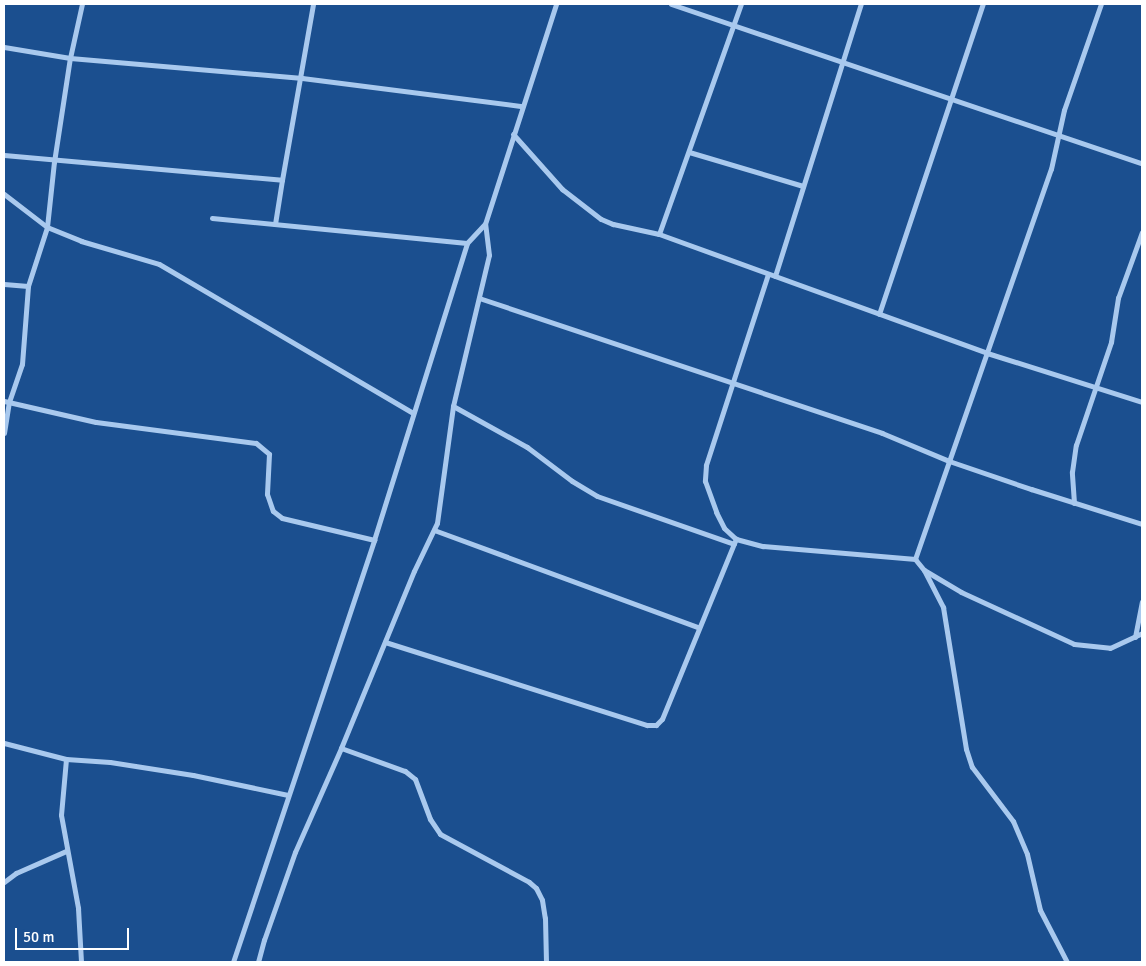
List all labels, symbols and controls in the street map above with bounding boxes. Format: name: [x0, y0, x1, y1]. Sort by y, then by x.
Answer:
scale bar: [18, 918, 131, 950]
text: 50 m: [23, 928, 54, 946]

